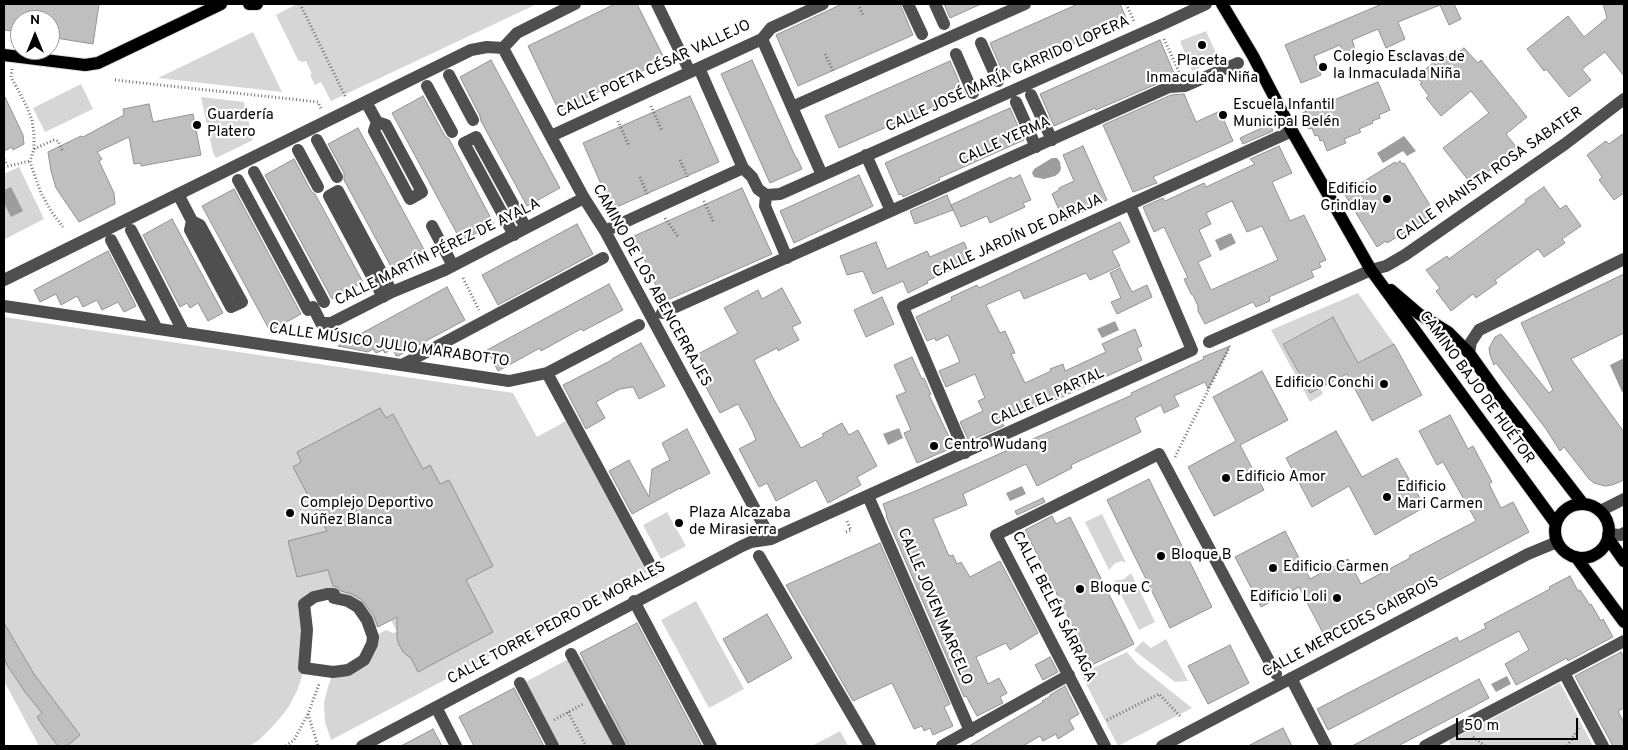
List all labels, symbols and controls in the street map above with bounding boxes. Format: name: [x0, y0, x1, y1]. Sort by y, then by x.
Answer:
north arrow: [10, 10, 60, 60]
text: N: [30, 12, 40, 29]
street label: CALLE JOSÉ MARÍA GARRIDO LOPERA: [883, 13, 1133, 137]
street label: CALLE POETA CÉSAR VALLEJO: [554, 17, 754, 123]
marker: Placeta Inmaculada Niña: [1196, 39, 1208, 51]
place label: Colegio Esclavas de la Inmaculada Niña: [1333, 49, 1465, 84]
place label: Placeta Inmaculada Niña: [1146, 53, 1258, 88]
marker: Colegio Esclavas de la Inmaculada Niña: [1317, 61, 1329, 73]
place label: Escuela Infantil Municipal Belén: [1233, 97, 1340, 132]
street label: CALLE PIANISTA ROSA SABATER: [1393, 104, 1587, 246]
place label: Guardería Platero: [207, 107, 274, 142]
marker: Escuela Infantil Municipal Belén: [1217, 109, 1229, 121]
street label: CALLE YERMA: [956, 114, 1054, 170]
marker: Guardería Platero: [191, 119, 203, 131]
place label: Edificio Grindlay: [1320, 181, 1377, 216]
street label: CAMINO DE LOS ABENCERRAJES: [588, 182, 714, 390]
street label: CALLE JARDÍN DE DARAJA: [930, 191, 1106, 283]
marker: Edificio Grindlay: [1381, 193, 1393, 205]
street label: CALLE MARTÍN PÉREZ DE AYALA: [332, 195, 544, 311]
street label: CAMINO BAJO DE HUÉTOR: [1415, 308, 1537, 468]
street label: CALLE MÚSICO JULIO MARABOTTO: [268, 320, 510, 372]
street label: CALLE EL PARTAL: [989, 365, 1107, 431]
place label: Edificio Conchi: [1275, 375, 1374, 393]
marker: Edificio Conchi: [1378, 378, 1390, 390]
place label: Centro Wudang: [944, 437, 1047, 455]
marker: Centro Wudang: [928, 440, 940, 452]
place label: Edificio Amor: [1236, 469, 1326, 487]
marker: Edificio Amor: [1220, 472, 1232, 484]
place label: Edificio Mari Carmen: [1397, 479, 1483, 514]
marker: Edificio Mari Carmen: [1381, 491, 1393, 503]
place label: Complejo Deportivo Núñez Blanca: [300, 495, 434, 530]
place label: Plaza Alcazaba de Mirasierra: [689, 505, 791, 540]
marker: Complejo Deportivo Núñez Blanca: [284, 507, 296, 519]
marker: Plaza Alcazaba de Mirasierra: [673, 517, 685, 529]
street label: CALLE JOVEN MARCELO: [893, 526, 975, 688]
street label: CALLE BELÉN SÁRRAGA: [1007, 529, 1099, 685]
place label: Bloque B: [1171, 547, 1232, 565]
marker: Bloque B: [1155, 550, 1167, 562]
street label: CALLE TORRE PEDRO DE MORALES: [445, 559, 669, 689]
place label: Edificio Carmen: [1283, 559, 1389, 577]
marker: Edificio Carmen: [1267, 562, 1279, 574]
street label: CALLE MERCEDES GAIBROIS: [1260, 574, 1442, 682]
place label: Bloque C: [1090, 580, 1150, 598]
marker: Bloque C: [1074, 583, 1086, 595]
place label: Edificio Loli: [1250, 589, 1327, 607]
marker: Edificio Loli: [1331, 592, 1343, 604]
scale bar: [1458, 708, 1580, 740]
text: 50 m: [1464, 717, 1499, 736]

